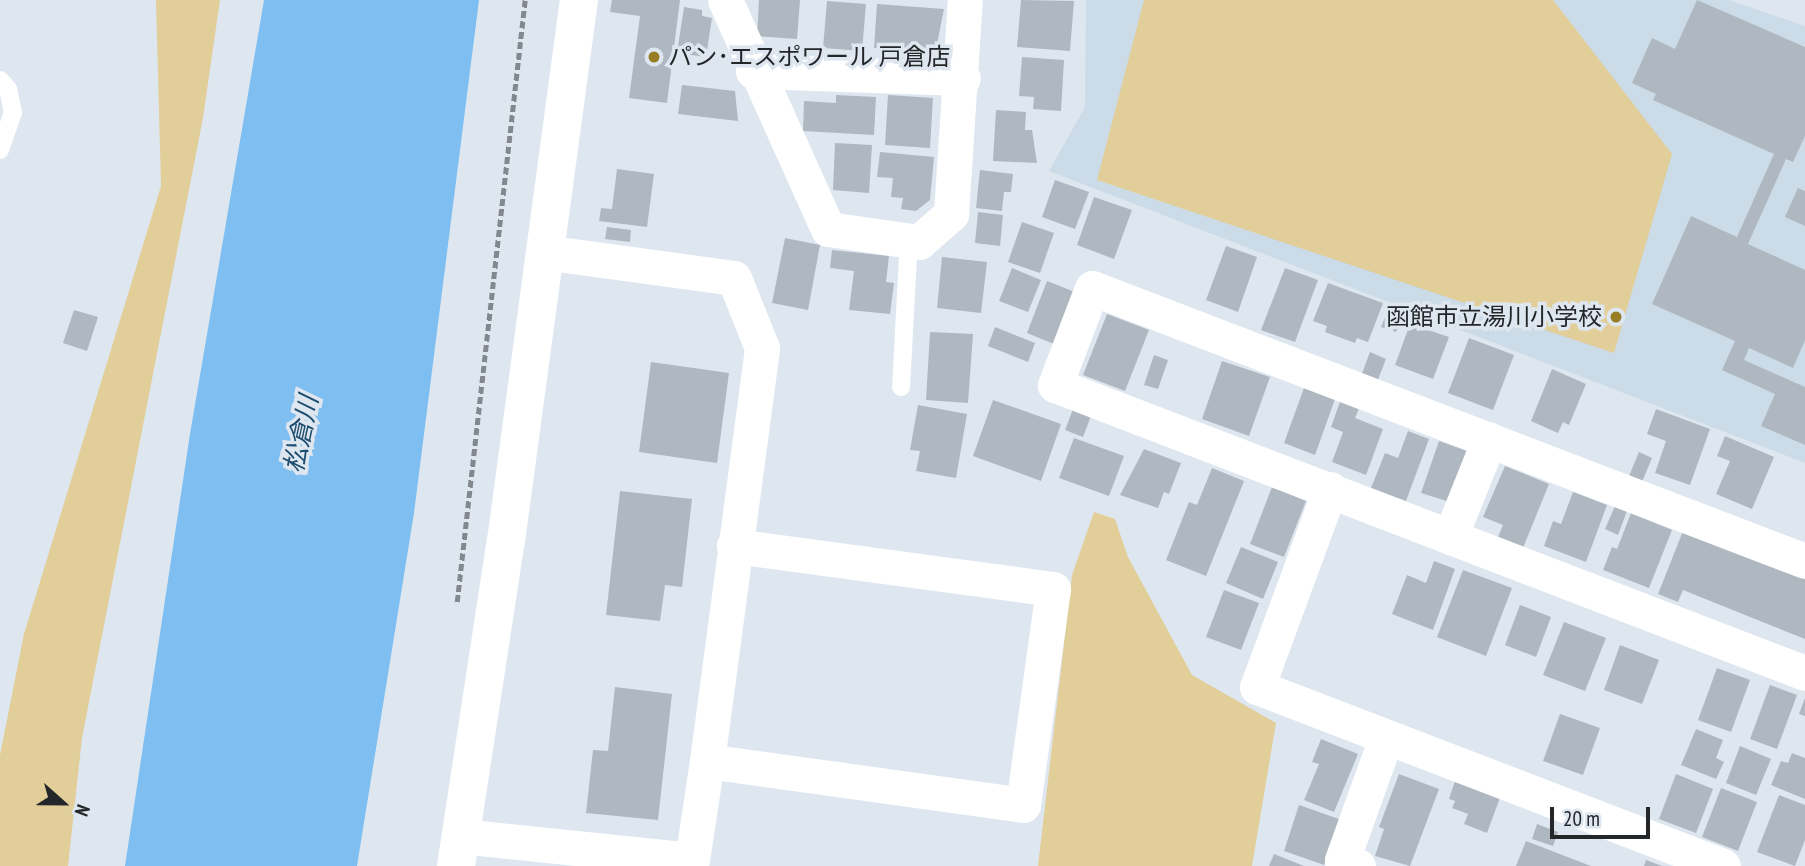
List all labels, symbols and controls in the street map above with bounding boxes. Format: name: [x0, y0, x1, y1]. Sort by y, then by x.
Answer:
place label: パン･エスポワール 戸倉店: [668, 43, 949, 71]
marker: パン･エスポワール 戸倉店: [646, 49, 662, 65]
place label: 函館市立湯川小学校: [1386, 303, 1602, 331]
marker: 函館市立湯川小学校: [1608, 309, 1624, 325]
water label: 松倉川: [278, 393, 324, 475]
north arrow: [28, 768, 98, 838]
scale bar: [1553, 792, 1653, 836]
text: N: [70, 801, 96, 820]
text: 20 m: [1563, 805, 1600, 832]

